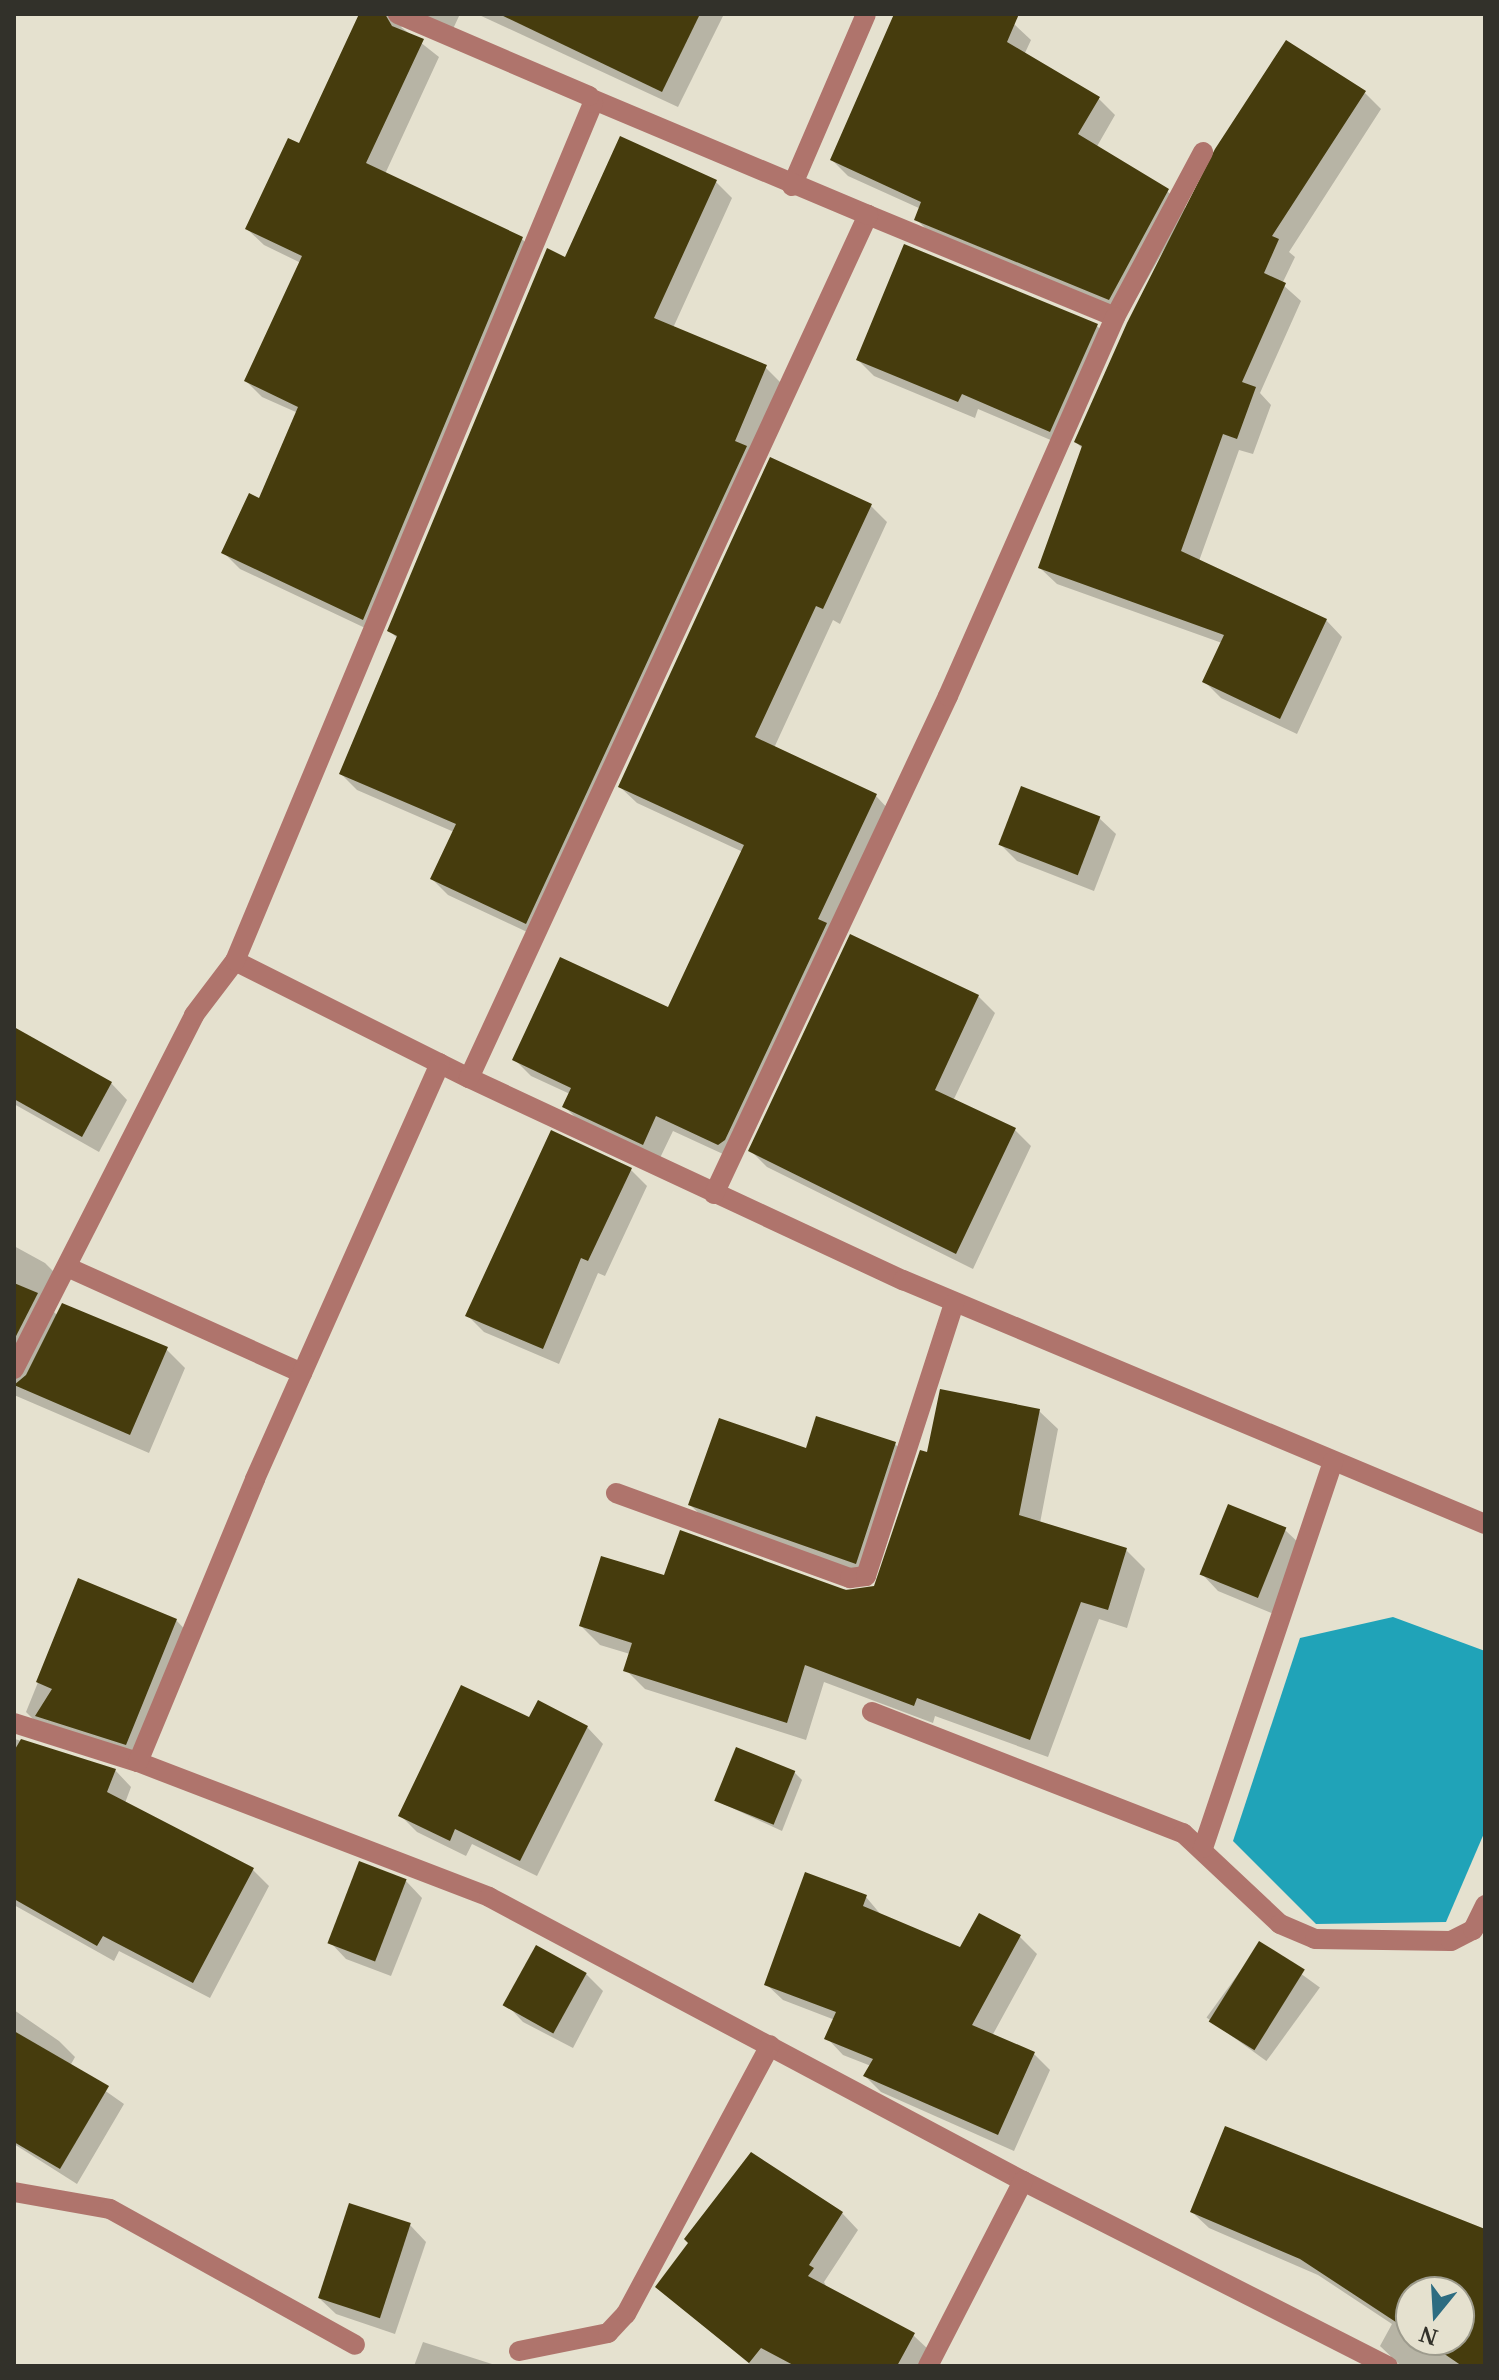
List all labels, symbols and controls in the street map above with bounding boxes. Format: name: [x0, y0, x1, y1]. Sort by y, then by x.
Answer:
north arrow: [1395, 2276, 1475, 2356]
text: N: [1415, 2320, 1441, 2354]

